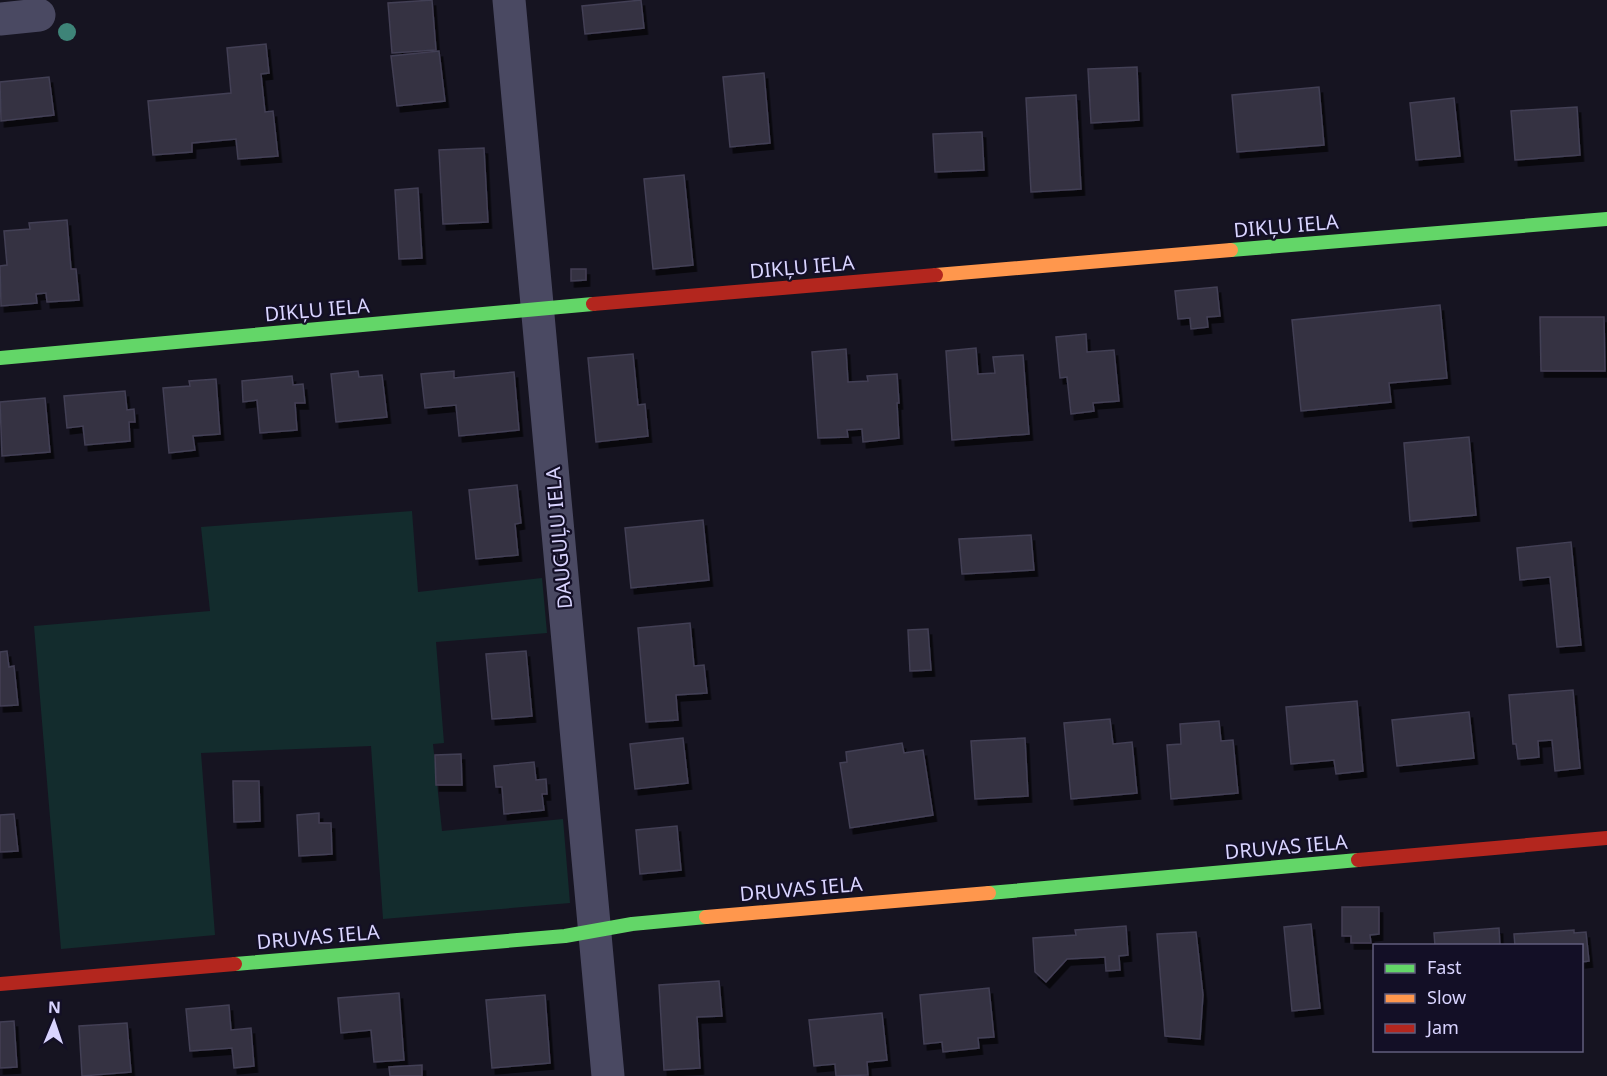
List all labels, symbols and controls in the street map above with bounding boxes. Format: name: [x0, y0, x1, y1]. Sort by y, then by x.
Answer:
street label: DIKĻU IELA: [1232, 207, 1340, 244]
street label: DIKĻU IELA: [748, 248, 856, 285]
street label: DIKĻU IELA: [263, 291, 371, 328]
street label: DAUGUĻU IELA: [539, 466, 578, 610]
street label: DRUVAS IELA: [1224, 828, 1349, 865]
street label: DRUVAS IELA: [739, 870, 864, 907]
street label: DRUVAS IELA: [256, 918, 381, 955]
legend: [1373, 944, 1583, 1052]
text: Fast: [1427, 955, 1462, 979]
text: Slow: [1427, 985, 1466, 1009]
north arrow: [24, 992, 84, 1052]
text: N: [48, 996, 61, 1018]
text: Jam: [1425, 1015, 1459, 1039]

